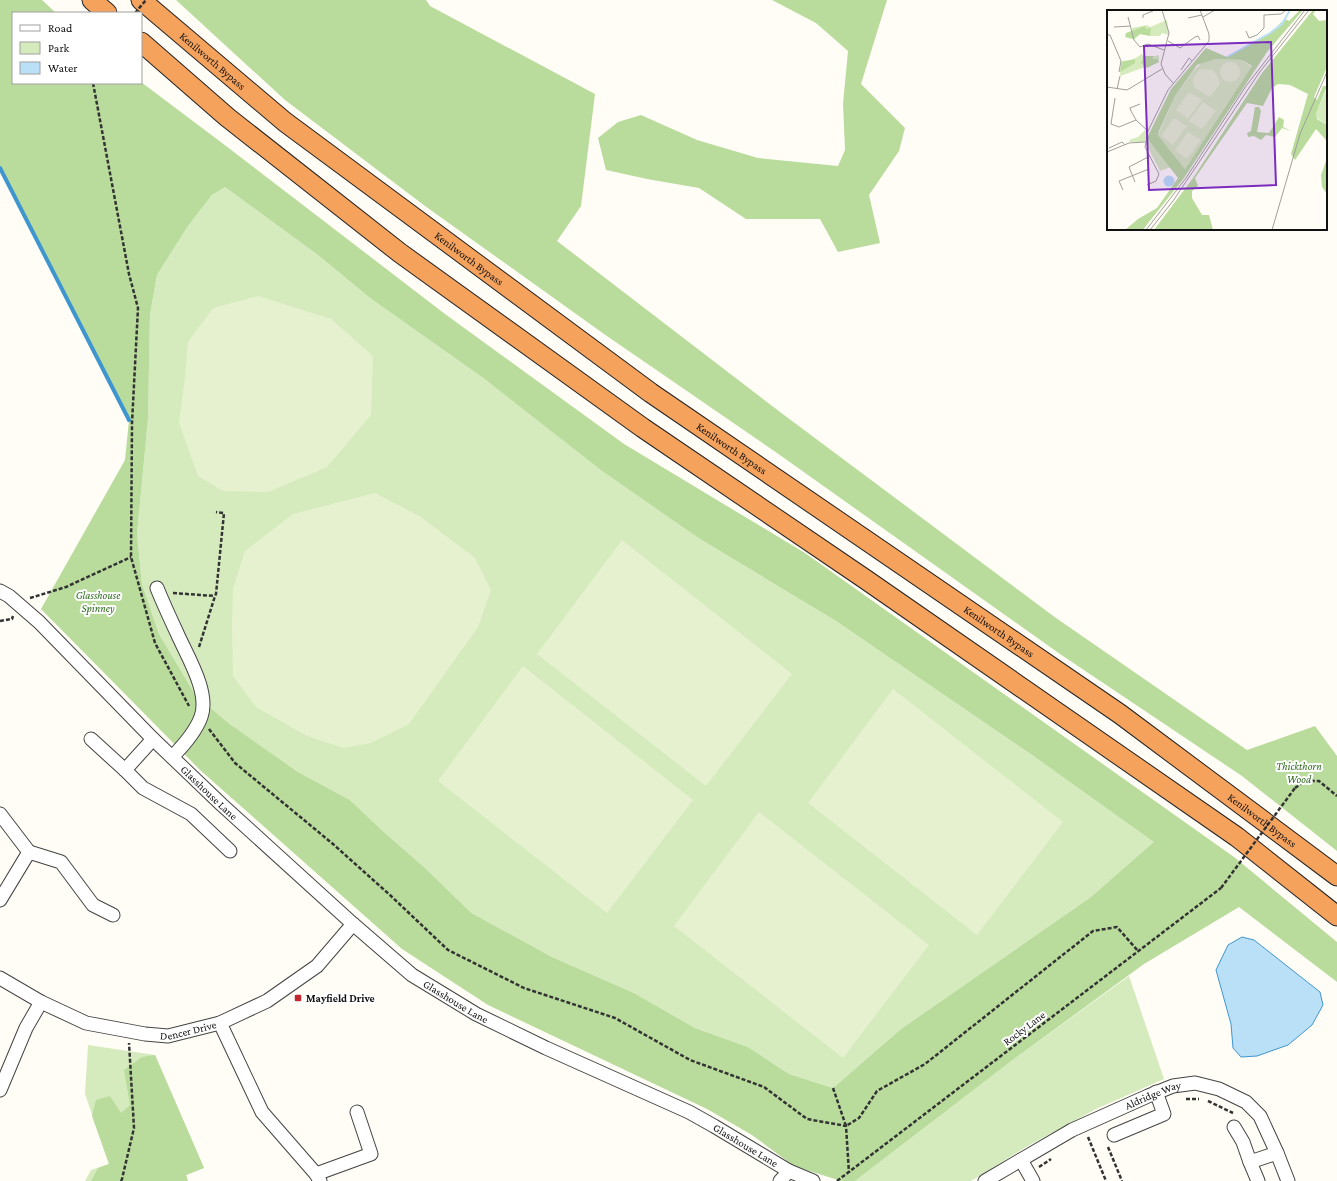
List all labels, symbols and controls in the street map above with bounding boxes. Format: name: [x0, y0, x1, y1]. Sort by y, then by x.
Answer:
inset map: [1107, 10, 1327, 230]
legend: [12, 12, 142, 84]
text: Road: [48, 21, 73, 35]
street label: Kenilworth Bypass: [177, 30, 248, 92]
text: Park: [48, 41, 70, 55]
text: Water: [48, 61, 78, 75]
street label: Kenilworth Bypass: [433, 229, 506, 288]
street label: Kenilworth Bypass: [694, 420, 769, 476]
park label: Glasshouse Spinney: [76, 589, 121, 615]
street label: Kenilworth Bypass: [962, 603, 1037, 659]
park label: Thickthorn Wood: [1276, 760, 1322, 785]
street label: Glasshouse Lane: [178, 763, 240, 822]
street label: Kenilworth Bypass: [1226, 791, 1299, 850]
street label: Glasshouse Lane: [421, 977, 490, 1025]
place label: Mayfield Drive: [306, 992, 375, 1004]
marker: Mayfield Drive: [293, 993, 303, 1003]
street label: Rocky Lane: [1001, 1008, 1048, 1048]
street label: Dencer Drive: [160, 1018, 218, 1042]
street label: Aldridge Way: [1123, 1079, 1182, 1112]
street label: Glasshouse Lane: [711, 1121, 781, 1169]

